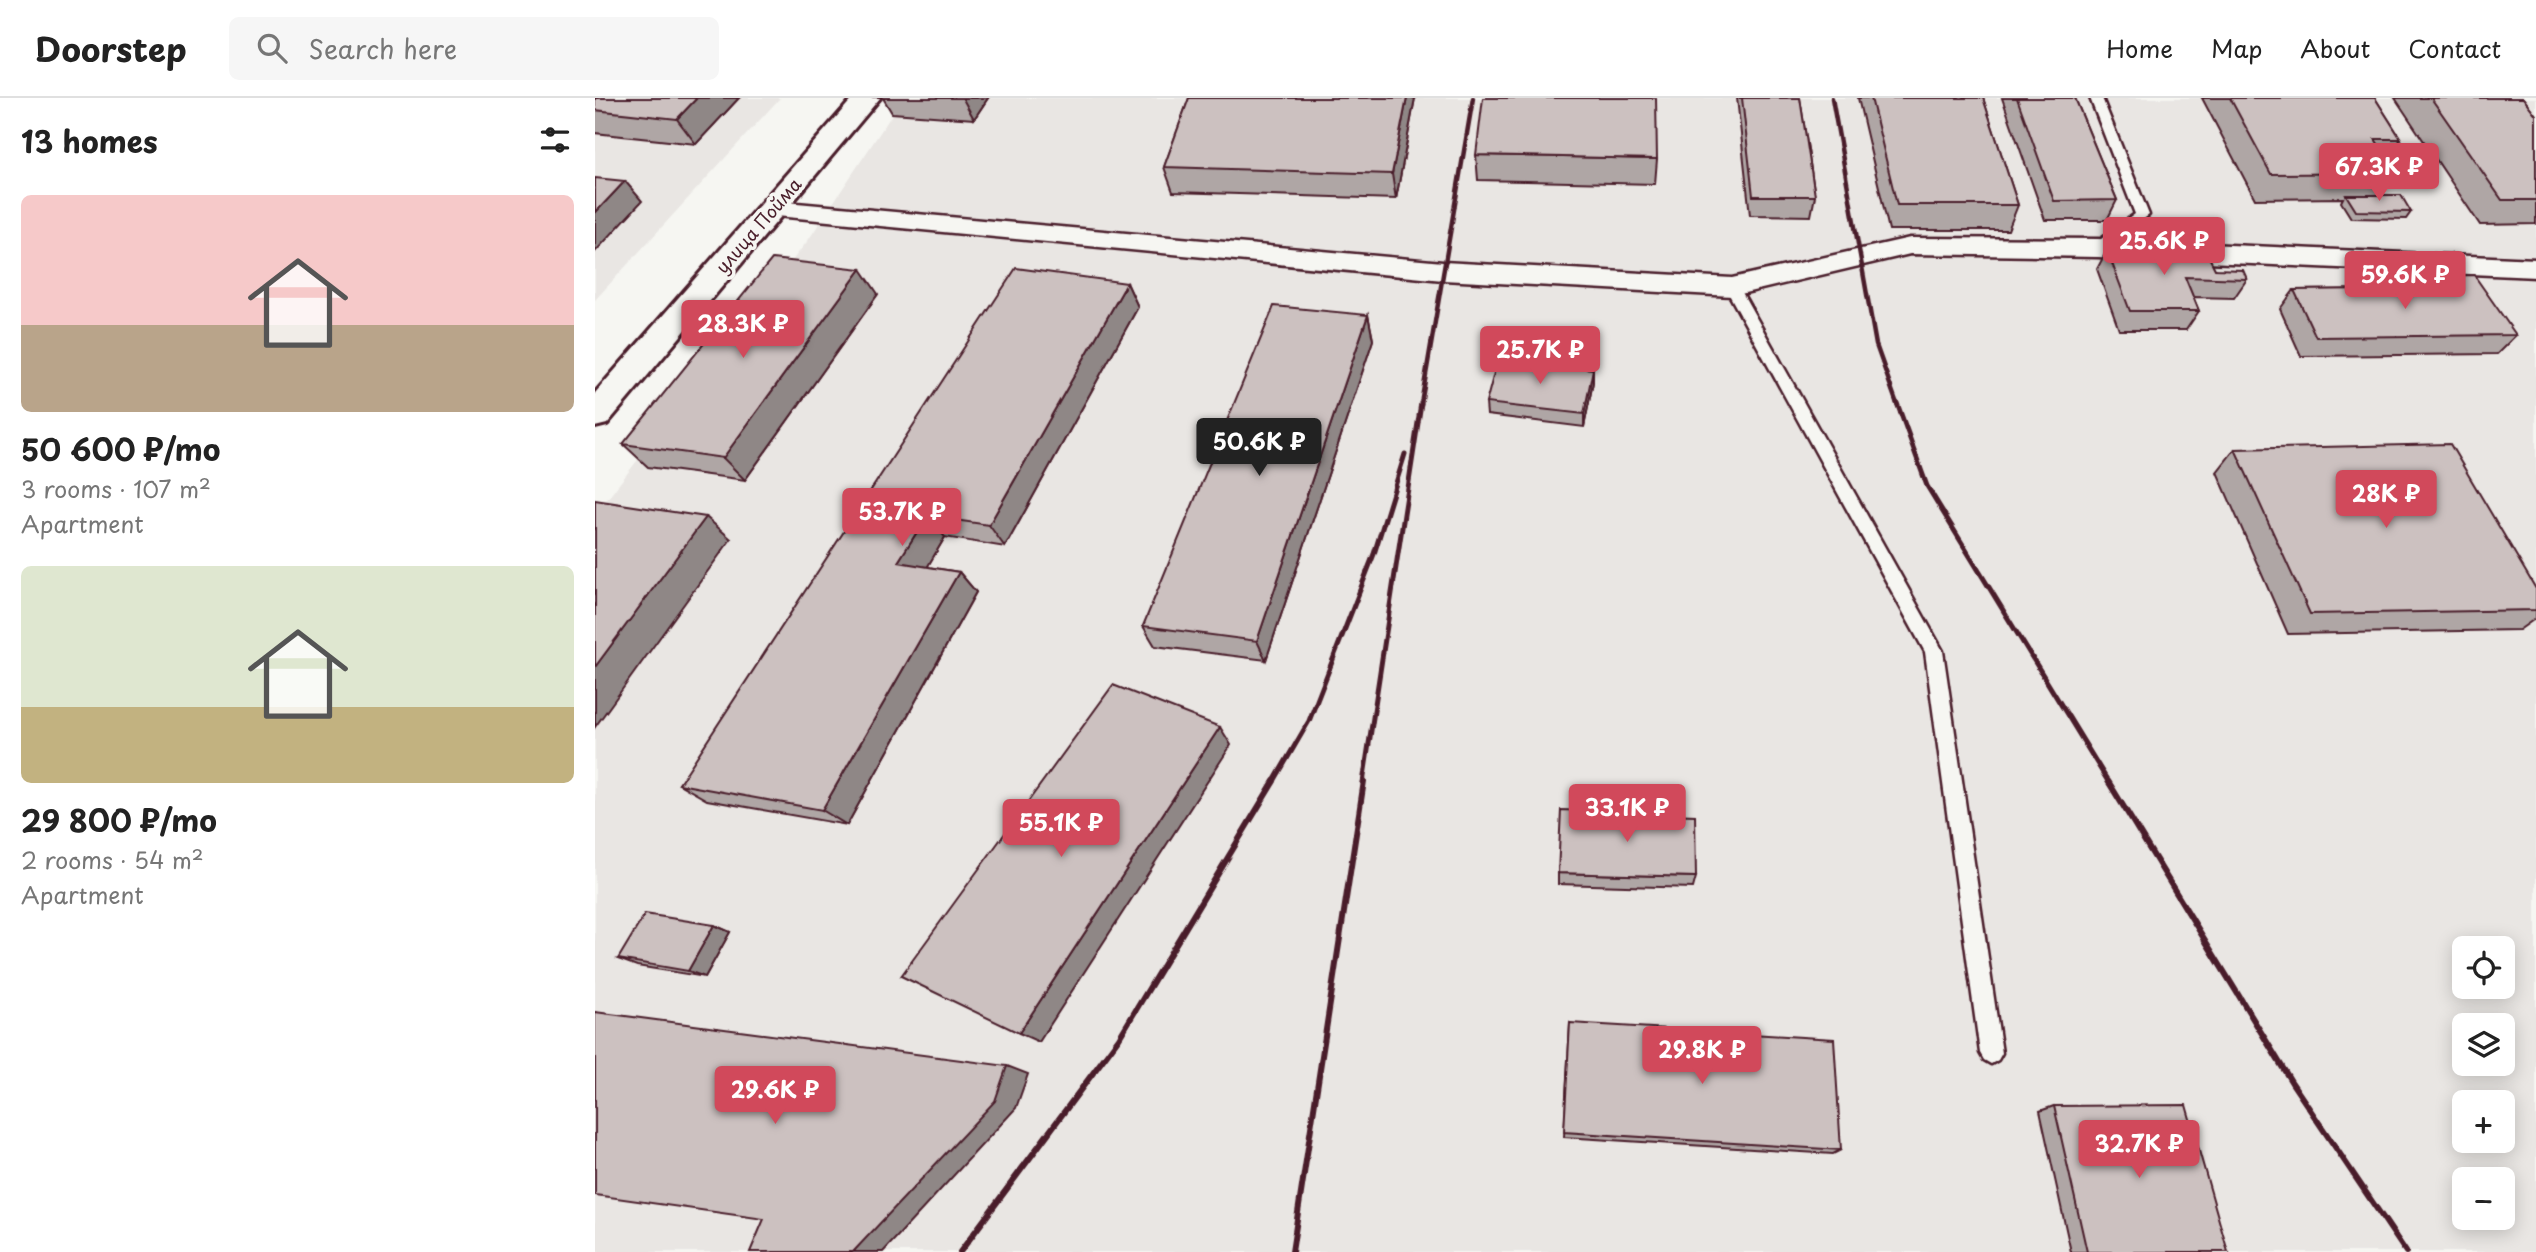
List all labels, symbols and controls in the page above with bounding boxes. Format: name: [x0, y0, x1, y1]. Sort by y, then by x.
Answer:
search box: [229, 17, 719, 80]
text: Doorstep: [35, 23, 187, 73]
icon: search: [253, 29, 291, 67]
text: Search here: [309, 29, 457, 68]
text: Home: [2106, 30, 2173, 66]
text: Map: [2211, 30, 2262, 66]
text: About: [2300, 30, 2370, 66]
text: Contact: [2408, 30, 2501, 66]
text: 13 homes: [21, 118, 158, 163]
icon: filters: [536, 121, 574, 159]
pin: 67.3K ₽: [2314, 144, 2444, 203]
text: 67.3K ₽: [2335, 148, 2423, 183]
street label: улица Пойма: [709, 171, 807, 279]
pin: 25.6K ₽: [2099, 218, 2229, 277]
text: 25.6K ₽: [2119, 222, 2209, 257]
icon: home: [235, 240, 361, 366]
pin: 59.6K ₽: [2340, 252, 2470, 311]
text: 59.6K ₽: [2361, 256, 2449, 291]
pin: 28.3K ₽: [678, 300, 808, 360]
text: 28.3K ₽: [697, 305, 789, 340]
pin: 25.7K ₽: [1475, 327, 1605, 386]
text: 25.7K ₽: [1496, 331, 1584, 366]
pin: 50.6K ₽: [1194, 418, 1324, 478]
text: 50.6K ₽: [1212, 423, 1306, 458]
text: 50 600 ₽/mo: [21, 426, 221, 471]
pin: 28K ₽: [2337, 470, 2435, 530]
text: 3 rooms · 107 m²: [21, 471, 211, 506]
text: 28K ₽: [2352, 475, 2420, 510]
pin: 53.7K ₽: [837, 489, 967, 548]
text: 53.7K ₽: [858, 493, 946, 528]
text: Apartment: [21, 506, 144, 541]
icon: home: [235, 611, 361, 737]
pin: 33.1K ₽: [1562, 784, 1692, 844]
text: 33.1K ₽: [1585, 789, 1669, 824]
text: 29 800 ₽/mo: [21, 797, 217, 842]
pin: 55.1K ₽: [996, 800, 1126, 859]
text: 55.1K ₽: [1019, 804, 1103, 839]
text: 2 rooms · 54 m²: [21, 842, 204, 877]
text: Apartment: [21, 877, 144, 912]
map controls: [2452, 936, 2515, 1230]
button: locate: [2452, 936, 2515, 999]
button: layers: [2452, 1013, 2515, 1076]
pin: 29.8K ₽: [1637, 1026, 1767, 1086]
text: 29.8K ₽: [1658, 1031, 1746, 1066]
pin: 29.6K ₽: [710, 1066, 840, 1126]
text: 29.6K ₽: [731, 1071, 819, 1106]
button: +: [2452, 1090, 2515, 1153]
pin: 32.7K ₽: [2074, 1121, 2204, 1180]
text: 32.7K ₽: [2095, 1125, 2183, 1160]
button: −: [2452, 1167, 2515, 1230]

